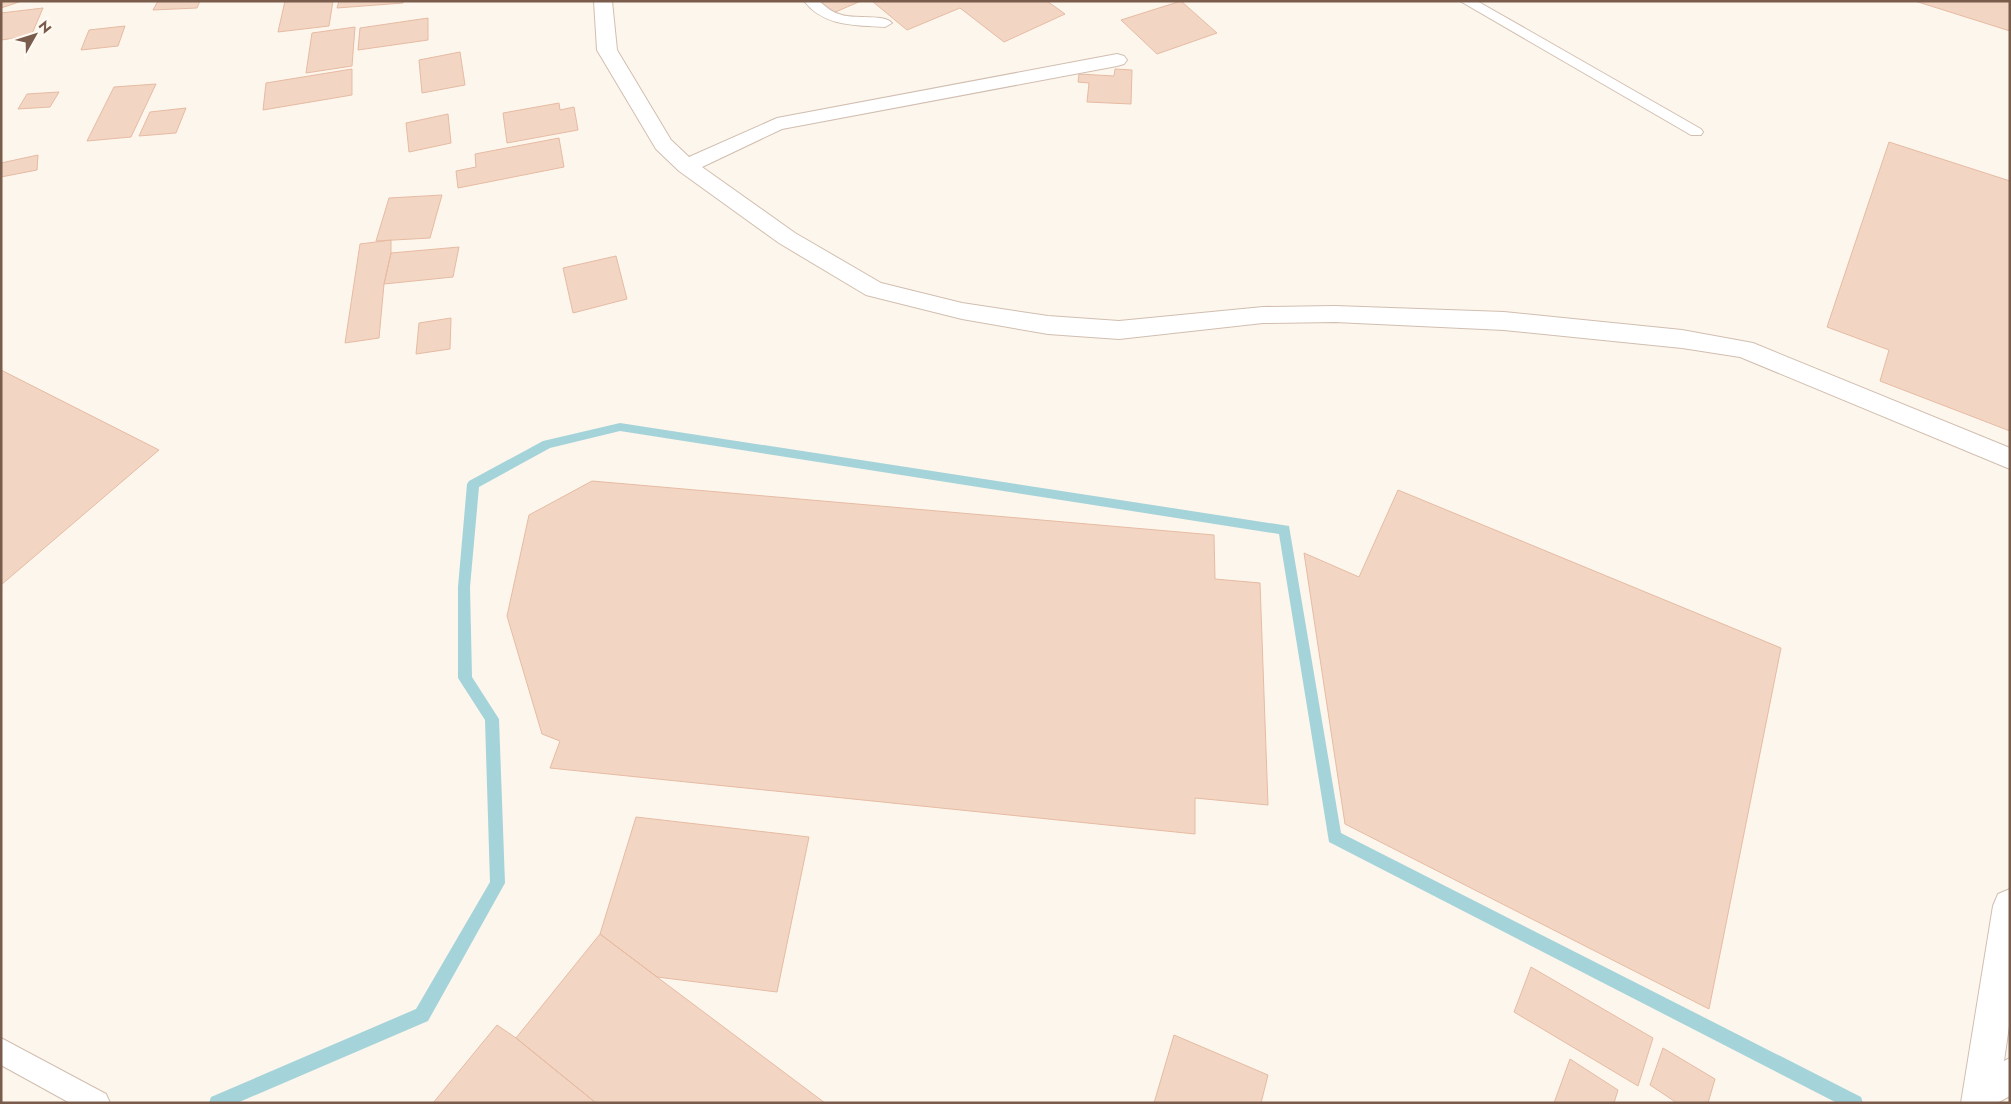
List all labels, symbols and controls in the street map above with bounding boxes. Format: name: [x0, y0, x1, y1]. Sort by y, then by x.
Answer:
north arrow: [10, 10, 60, 60]
text: N: [34, 16, 56, 37]

